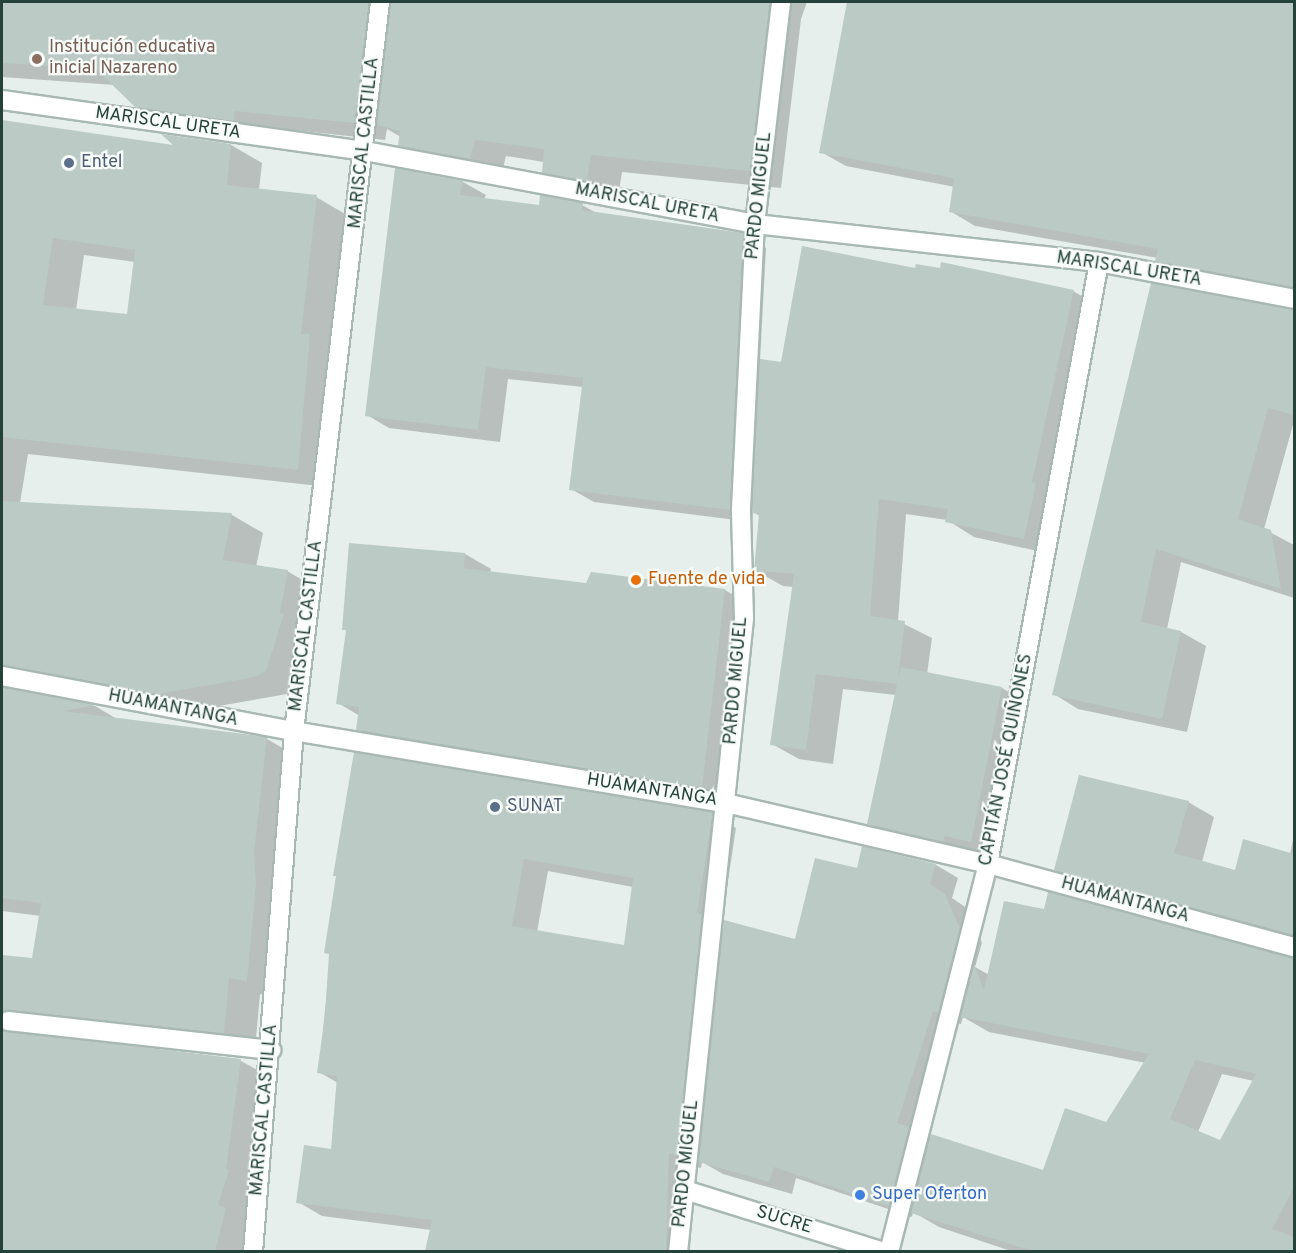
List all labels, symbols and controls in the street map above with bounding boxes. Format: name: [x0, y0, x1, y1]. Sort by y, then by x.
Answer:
place label: Institución educativa inicial Nazareno: [49, 38, 215, 80]
marker: Institución educativa inicial Nazareno: [30, 52, 44, 66]
street label: MARISCAL CASTILLA: [345, 56, 385, 230]
street label: MARISCAL URETA: [94, 103, 242, 145]
street label: PARDO MIGUEL: [743, 131, 777, 261]
place label: Entel: [81, 152, 123, 174]
marker: Entel: [62, 156, 76, 170]
street label: MARISCAL URETA: [573, 179, 721, 229]
street label: MARISCAL URETA: [1055, 248, 1203, 292]
street label: MARISCAL CASTILLA: [286, 539, 328, 713]
place label: Fuente de vida: [648, 569, 765, 591]
marker: Fuente de vida: [629, 573, 643, 587]
street label: PARDO MIGUEL: [721, 616, 753, 746]
street label: CAPITÁN JOSÉ QUIÑONES: [976, 652, 1038, 868]
street label: HUAMANTANGA: [106, 686, 240, 732]
street label: HUAMANTANGA: [585, 770, 719, 812]
place label: SUNAT: [507, 796, 563, 818]
marker: SUNAT: [488, 800, 502, 814]
street label: HUAMANTANGA: [1058, 873, 1192, 929]
street label: MARISCAL CASTILLA: [247, 1023, 283, 1197]
street label: PARDO MIGUEL: [670, 1099, 704, 1229]
place label: Super Oferton: [872, 1184, 987, 1206]
marker: Super Oferton: [853, 1188, 867, 1202]
street label: SUCRE: [753, 1202, 815, 1240]

